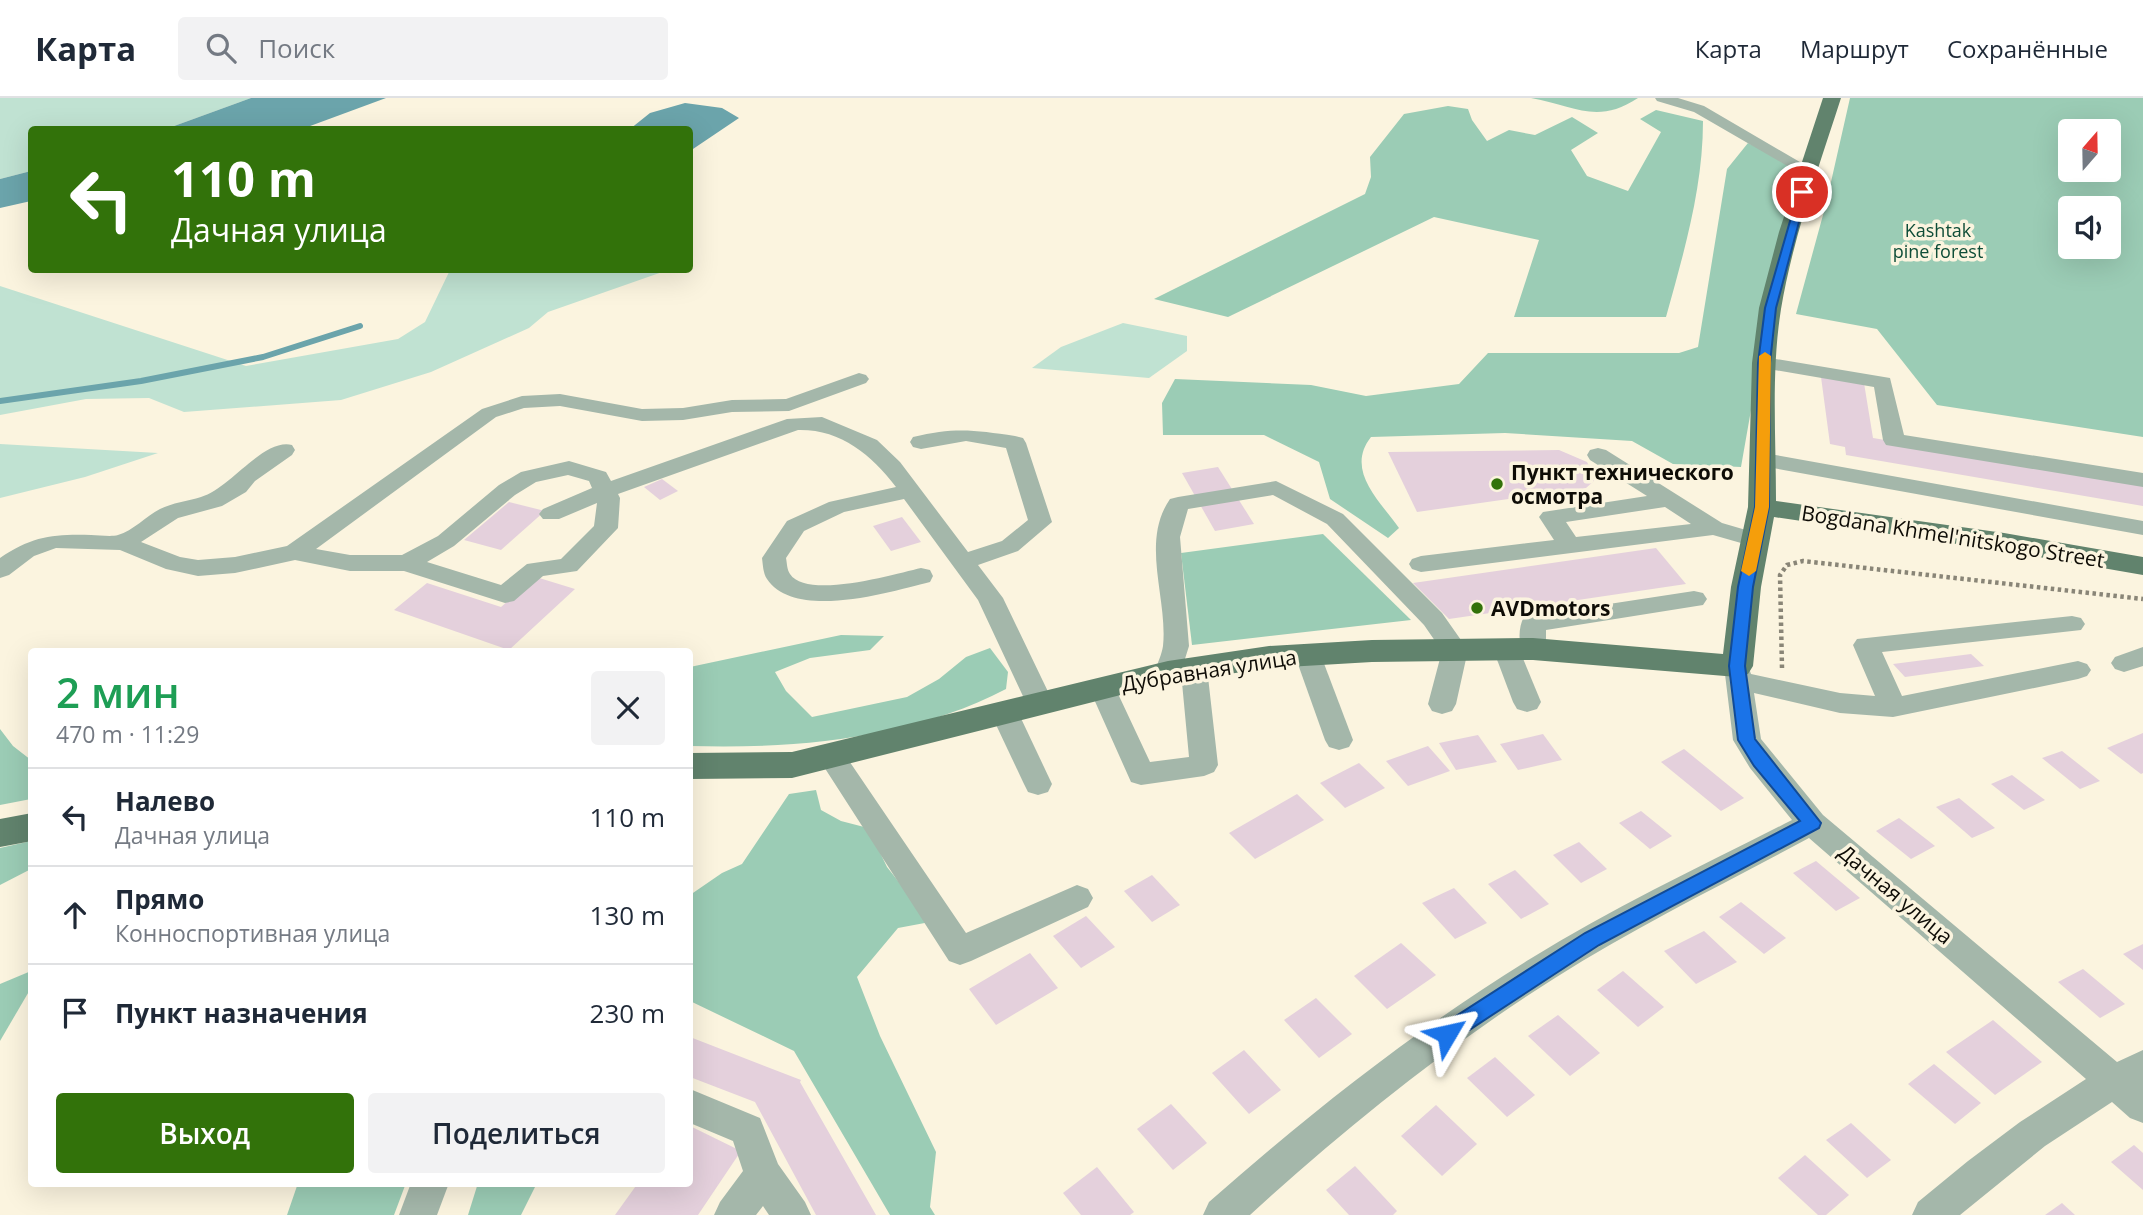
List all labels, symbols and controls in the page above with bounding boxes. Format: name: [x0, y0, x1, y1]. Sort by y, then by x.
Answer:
search box: [178, 17, 668, 80]
text: Карта: [35, 26, 136, 71]
icon: search: [202, 29, 240, 67]
text: Поиск: [258, 30, 335, 66]
text: Карта: [1695, 32, 1762, 65]
text: Маршрут: [1800, 32, 1909, 65]
text: Сохранённые: [1947, 32, 2108, 65]
north arrow: [2058, 119, 2121, 182]
map controls: [2058, 119, 2121, 259]
text: 110 m: [171, 145, 316, 211]
icon: left: [56, 154, 147, 245]
pin: [1772, 162, 1832, 222]
icon: arrive: [1783, 173, 1821, 211]
button: sound: [2058, 196, 2121, 259]
text: Дачная улица: [171, 208, 387, 251]
park label: Kashtak pine forest: [1893, 218, 1983, 263]
place label: Пункт технического осмотра: [1511, 458, 1734, 510]
marker: Пункт технического осмотра: [1489, 476, 1505, 492]
street label: Bogdana Khmel'nitskogo Street: [1799, 498, 2107, 574]
place label: AVDmotors: [1491, 594, 1610, 622]
marker: AVDmotors: [1469, 600, 1485, 616]
street label: Дубравная улица: [1120, 642, 1298, 698]
text: 2 мин: [56, 663, 180, 720]
button: close: [591, 671, 665, 745]
text: 470 m · 11:29: [56, 718, 199, 750]
text: Налево: [115, 783, 215, 819]
icon: left: [56, 798, 94, 836]
text: 110 m: [590, 799, 665, 835]
text: Дачная улица: [115, 819, 270, 851]
street label: Дачная улица: [1833, 838, 1959, 950]
text: Прямо: [115, 881, 204, 917]
icon: ahead: [56, 896, 94, 934]
text: 130 m: [590, 897, 665, 933]
text: Конноспортивная улица: [115, 917, 390, 949]
icon: arrive: [56, 994, 94, 1032]
text: Пункт назначения: [115, 995, 368, 1031]
text: 230 m: [590, 995, 665, 1031]
position arrow: [1410, 997, 1484, 1071]
button: Выход: [56, 1093, 354, 1173]
button: Поделиться: [368, 1093, 665, 1173]

